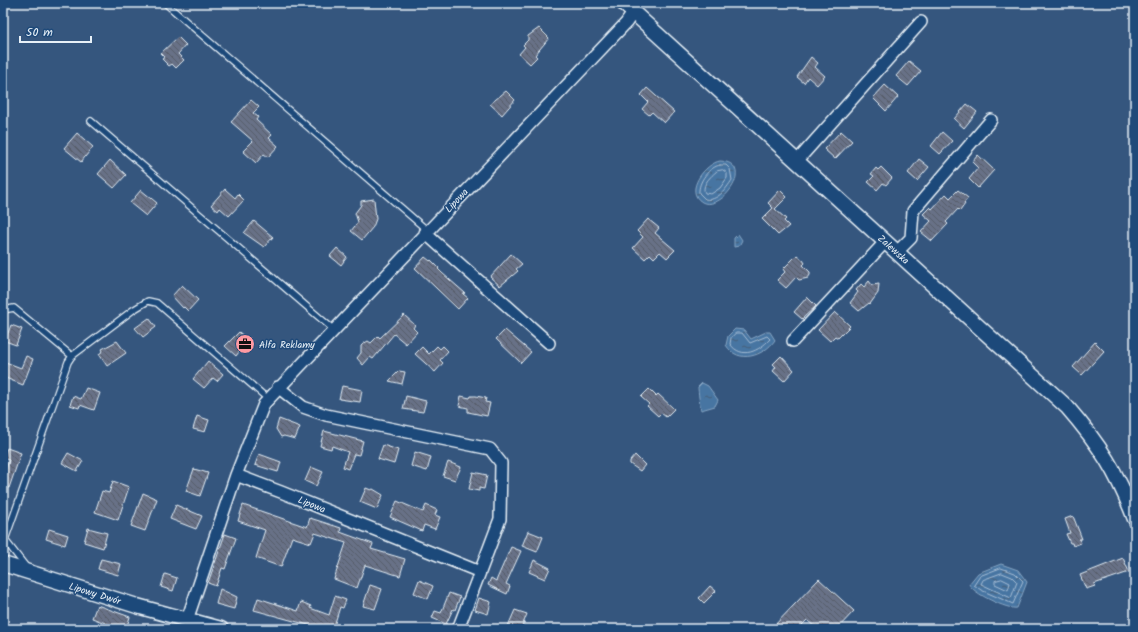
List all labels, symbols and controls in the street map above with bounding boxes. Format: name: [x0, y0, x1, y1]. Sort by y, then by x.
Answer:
scale bar: [20, 18, 91, 44]
text: 50 m: [26, 23, 53, 42]
street label: Lipowa: [441, 185, 473, 217]
street label: Zalewska: [874, 231, 913, 269]
office icon: Alfa Reklamy: [234, 333, 256, 355]
place label: Alfa Reklamy: [259, 337, 315, 353]
street label: Lipowa: [295, 492, 328, 518]
street label: Lipowy Dwór: [67, 578, 123, 610]

